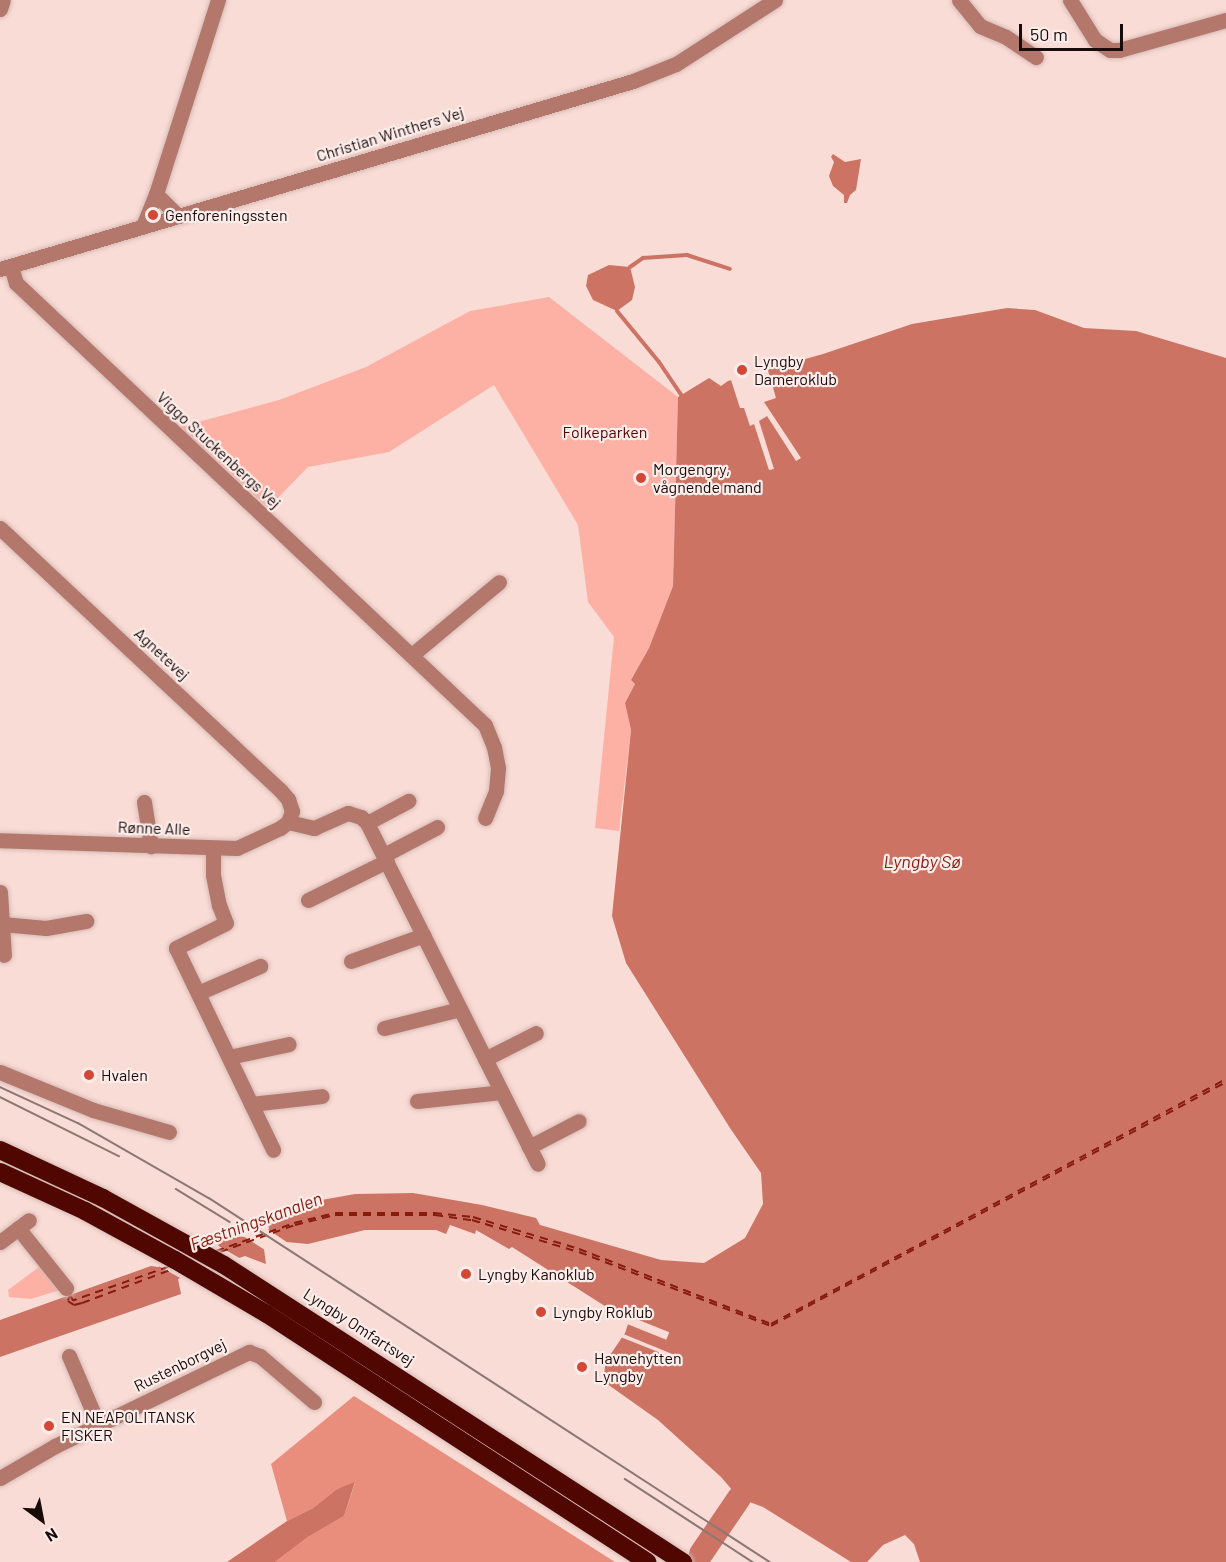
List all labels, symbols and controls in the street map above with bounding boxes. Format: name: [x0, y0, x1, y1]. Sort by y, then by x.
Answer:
scale bar: [1022, 12, 1126, 50]
text: 50 m: [1030, 23, 1068, 45]
street label: Christian Winthers Vej: [314, 102, 466, 166]
place label: Genforeningssten: [165, 205, 288, 225]
marker: Genforeningssten: [146, 208, 160, 222]
place label: Lyngby Dameroklub: [754, 351, 837, 389]
marker: Lyngby Dameroklub: [735, 363, 749, 377]
street label: Viggo Stuckenbergs Vej: [153, 388, 285, 512]
park label: Folkeparken: [563, 422, 647, 442]
place label: Morgengry, vågnende mand: [653, 459, 762, 497]
marker: Morgengry, vågnende mand: [634, 471, 648, 485]
street label: Agnetevej: [130, 624, 194, 684]
street label: Rønne Alle: [117, 817, 191, 839]
water label: Lyngby Sø: [884, 850, 960, 872]
place label: Hvalen: [101, 1065, 148, 1085]
marker: Hvalen: [82, 1068, 96, 1082]
water label: Fæstningskanalen: [187, 1187, 325, 1255]
place label: Lyngby Kanoklub: [478, 1264, 595, 1284]
marker: Lyngby Kanoklub: [459, 1267, 473, 1281]
street label: Lyngby Omfartsvej: [300, 1284, 418, 1370]
place label: Lyngby Roklub: [553, 1302, 653, 1322]
marker: Lyngby Roklub: [534, 1305, 548, 1319]
street label: Rustenborgvej: [131, 1334, 229, 1396]
place label: Havnehytten Lyngby: [594, 1348, 682, 1386]
marker: Havnehytten Lyngby: [575, 1360, 589, 1374]
place label: EN NEAPOLITANSK FISKER: [61, 1407, 195, 1445]
marker: EN NEAPOLITANSK FISKER: [42, 1419, 56, 1433]
north arrow: [12, 1490, 72, 1550]
text: N: [42, 1525, 61, 1547]

